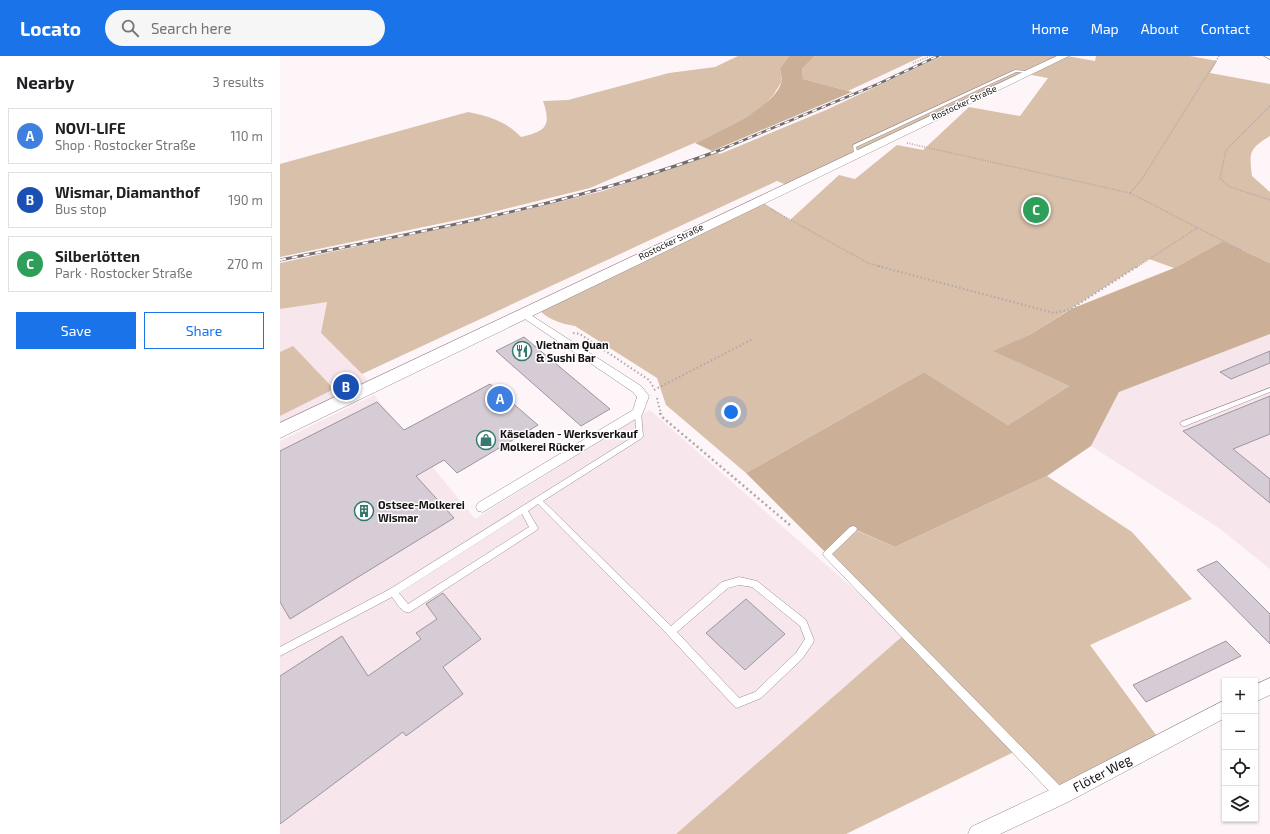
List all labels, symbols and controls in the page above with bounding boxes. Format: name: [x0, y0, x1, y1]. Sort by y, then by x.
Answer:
search box: [105, 10, 385, 46]
text: Locato: [20, 17, 81, 40]
icon: search: [119, 17, 141, 39]
text: Search here: [151, 19, 231, 37]
text: Home: [1032, 20, 1069, 37]
text: Map: [1091, 20, 1119, 37]
text: About: [1141, 20, 1179, 37]
text: Contact: [1201, 20, 1250, 37]
text: Nearby: [16, 72, 74, 92]
text: 3 results: [213, 74, 264, 90]
street label: Rostocker Straße: [929, 83, 998, 122]
text: NOVI-LIFE: [55, 119, 126, 137]
text: A: [26, 128, 34, 144]
text: 110 m: [231, 128, 263, 144]
text: Shop · Rostocker Straße: [55, 137, 196, 153]
text: Wismar, Diamanthof: [55, 183, 200, 201]
text: B: [26, 192, 34, 208]
text: 190 m: [228, 192, 263, 208]
pin: C: [1023, 195, 1049, 225]
text: Bus stop: [55, 201, 106, 217]
street label: Rostocker Straße: [637, 221, 705, 262]
text: Silberlötten: [55, 247, 140, 265]
text: C: [26, 256, 34, 272]
text: 270 m: [227, 256, 263, 272]
text: Park · Rostocker Straße: [55, 265, 193, 281]
button: Save: [16, 312, 136, 349]
button: Share: [144, 312, 264, 349]
place label: Vietnam Quan & Sushi Bar: [536, 338, 609, 364]
restaurant icon: Vietnam Quan & Sushi Bar: [511, 340, 533, 362]
pin: B: [333, 372, 359, 402]
pin: A: [487, 384, 513, 414]
your location: [721, 402, 741, 422]
place label: Käseladen - Werksverkauf Molkerei Rücker: [500, 427, 638, 453]
shop icon: Käseladen - Werksverkauf Molkerei Rücker: [475, 429, 497, 451]
place label: Ostsee-Molkerei Wismar: [378, 498, 465, 524]
building icon: Ostsee-Molkerei Wismar: [353, 500, 375, 522]
map controls: [1222, 678, 1258, 822]
button: +: [1222, 678, 1258, 714]
button: −: [1222, 714, 1258, 750]
button: locate: [1222, 750, 1258, 786]
street label: Flöter Weg: [1070, 751, 1134, 795]
button: layers: [1222, 786, 1258, 822]

